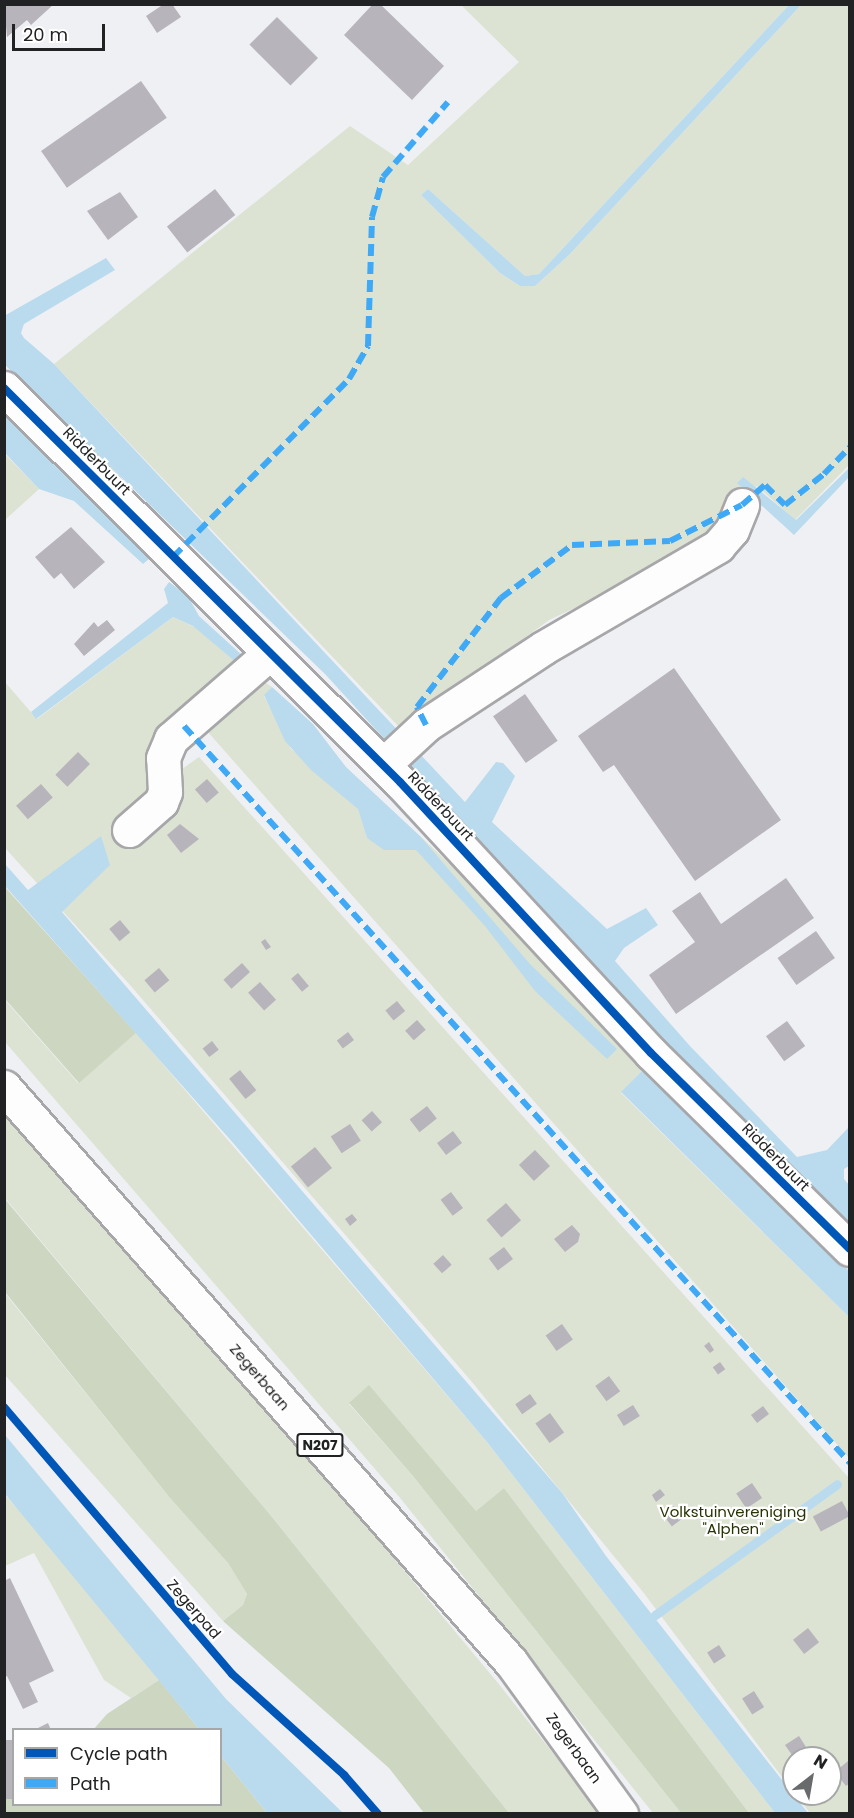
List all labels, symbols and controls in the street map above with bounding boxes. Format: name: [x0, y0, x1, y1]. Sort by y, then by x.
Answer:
scale bar: [15, 12, 108, 50]
text: 20 m: [23, 22, 68, 47]
street label: Ridderbuurt: [59, 423, 135, 499]
street label: Ridderbuurt: [404, 768, 478, 844]
street label: Ridderbuurt: [738, 1119, 814, 1195]
street label: Zegerbaan: [226, 1340, 294, 1414]
road number: N207: [296, 1434, 344, 1456]
park label: Volkstuinvereniging "Alphen": [660, 1502, 806, 1537]
street label: Zegerpad: [163, 1576, 225, 1642]
street label: Zegerbaan: [542, 1709, 606, 1787]
legend: [12, 1728, 222, 1806]
text: Cycle path: [70, 1741, 168, 1766]
north arrow: [782, 1746, 842, 1806]
text: N: [809, 1749, 832, 1775]
text: Path: [70, 1771, 111, 1796]

